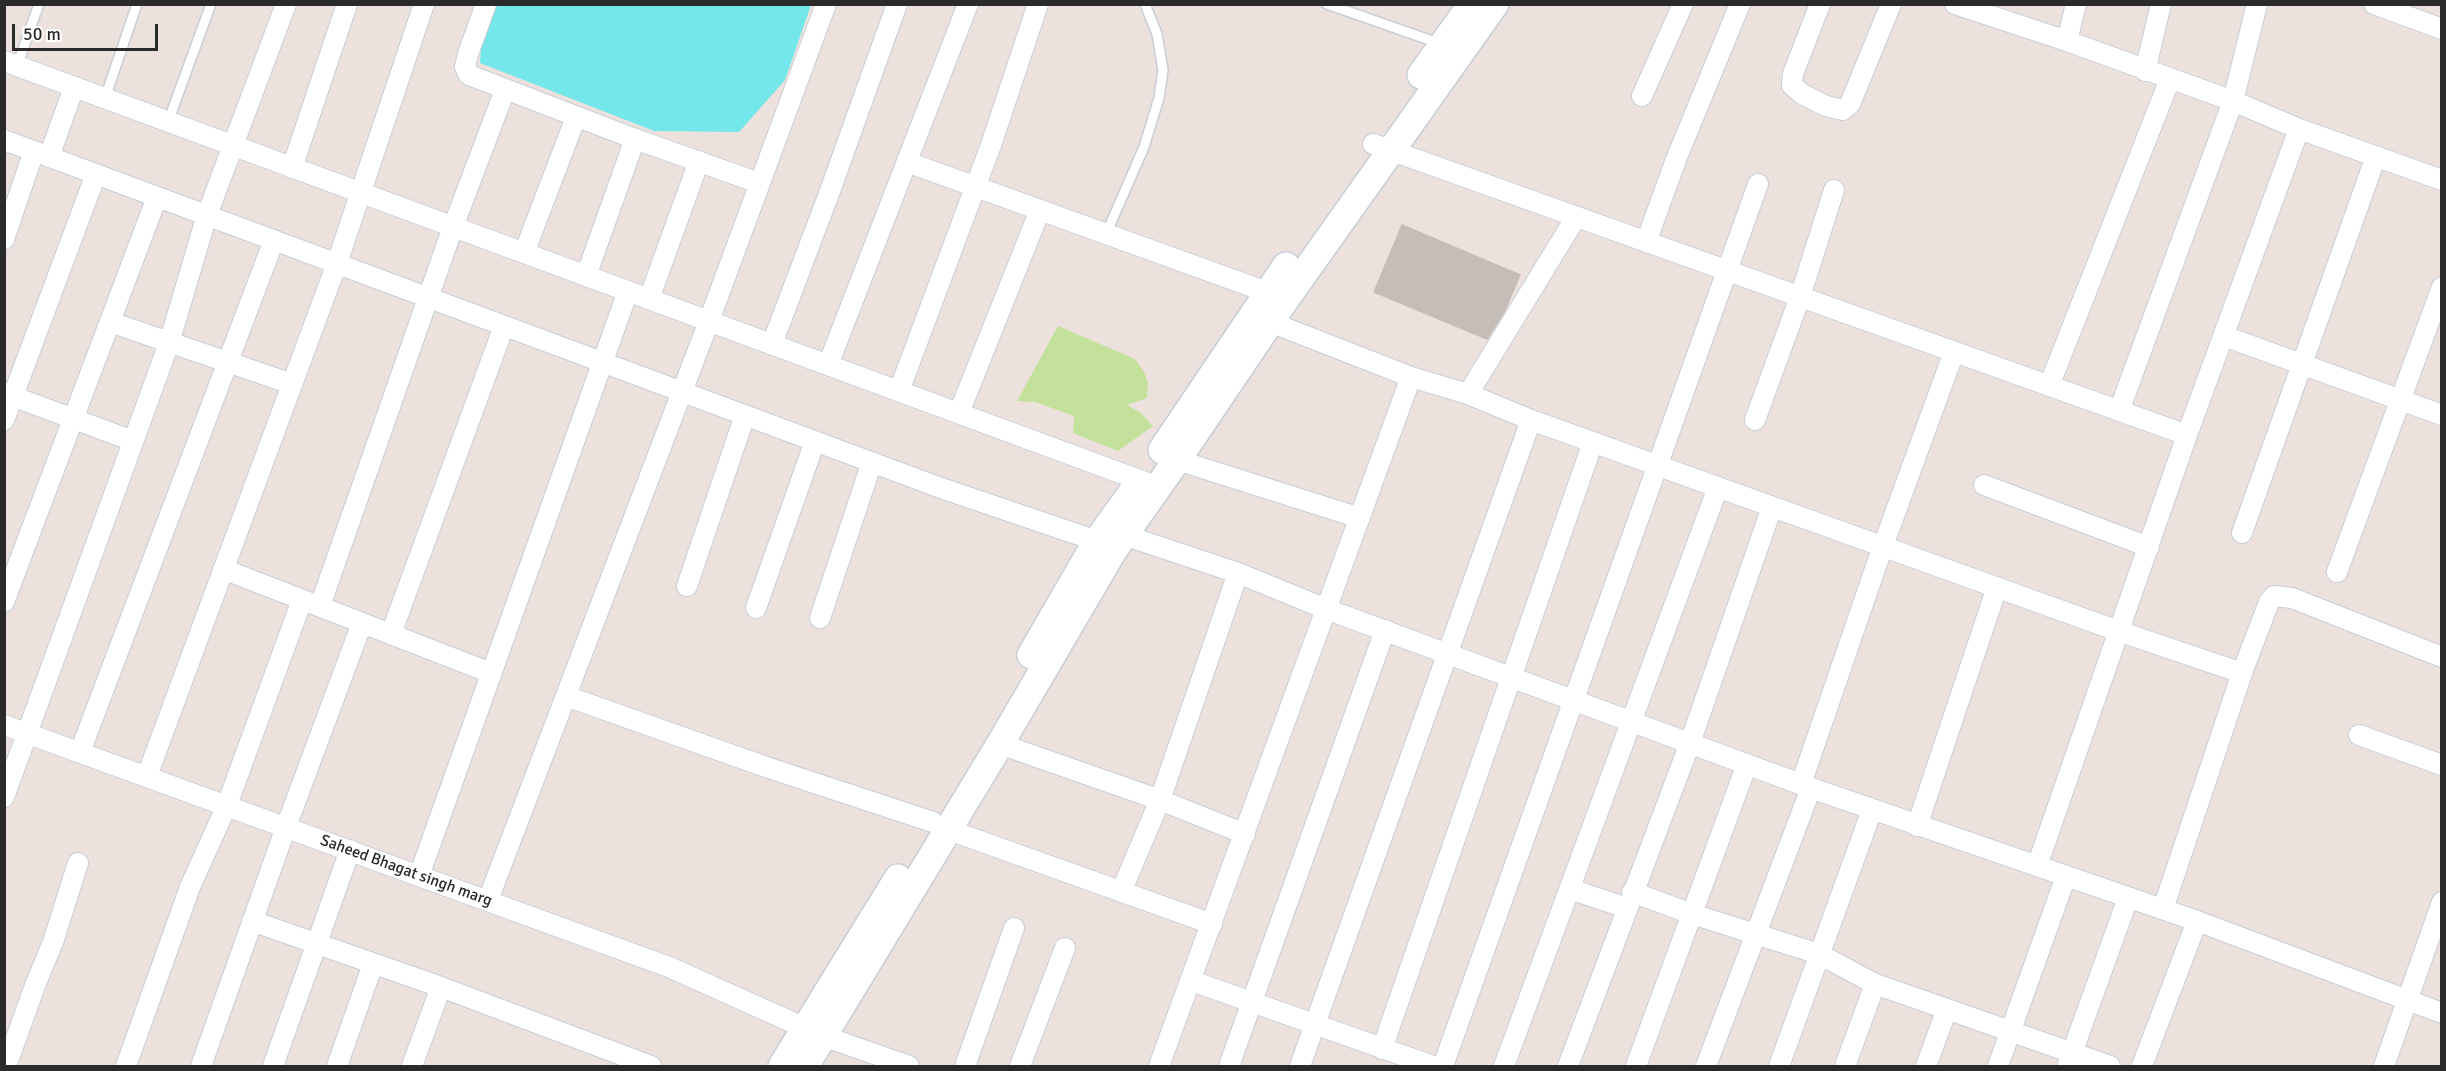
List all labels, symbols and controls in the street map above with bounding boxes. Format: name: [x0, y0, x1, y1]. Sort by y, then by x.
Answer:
scale bar: [15, 12, 160, 50]
text: 50 m: [23, 23, 61, 45]
street label: Saheed Bhagat singh marg: [317, 831, 495, 911]

